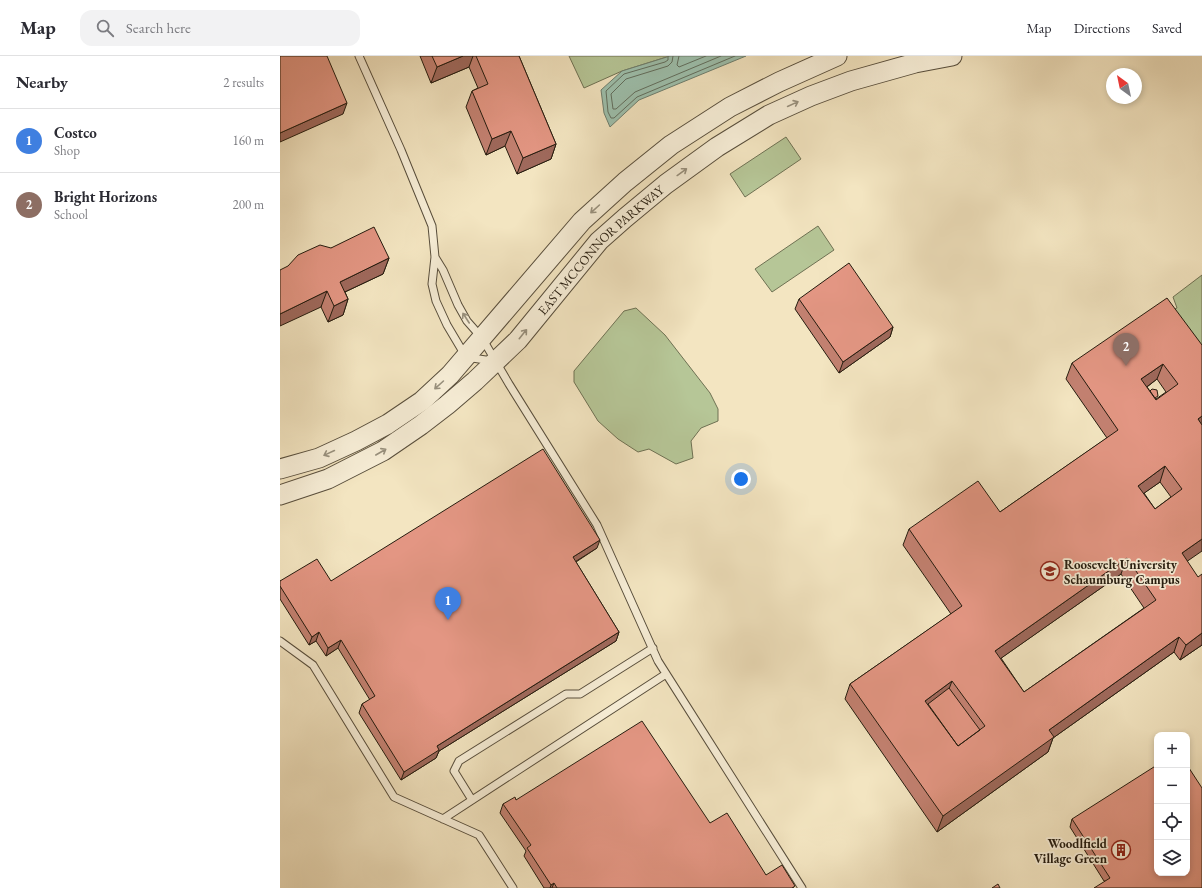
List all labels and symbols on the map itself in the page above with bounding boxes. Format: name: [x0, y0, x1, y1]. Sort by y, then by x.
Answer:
north arrow: [1106, 68, 1142, 104]
one-way arrow: [787, 100, 799, 107]
one-way arrow: [677, 168, 688, 176]
street label: EAST MCCONNOR PARKWAY: [534, 181, 668, 319]
one-way arrow: [590, 204, 600, 214]
one-way arrow: [462, 313, 470, 324]
one-way arrow: [519, 328, 528, 339]
pin: 2: [1113, 333, 1139, 366]
one-way arrow: [434, 381, 445, 390]
one-way arrow: [374, 447, 386, 455]
one-way arrow: [324, 450, 336, 457]
your location: [731, 469, 751, 489]
place label: Roosevelt University Schaumburg Campus: [1064, 556, 1180, 588]
school or university icon: Roosevelt University Schaumburg Campus: [1039, 560, 1061, 582]
pin: 1: [435, 587, 461, 620]
place label: Woodlfield Village Green: [1034, 835, 1108, 867]
building icon: Woodlfield Village Green: [1110, 839, 1132, 861]

